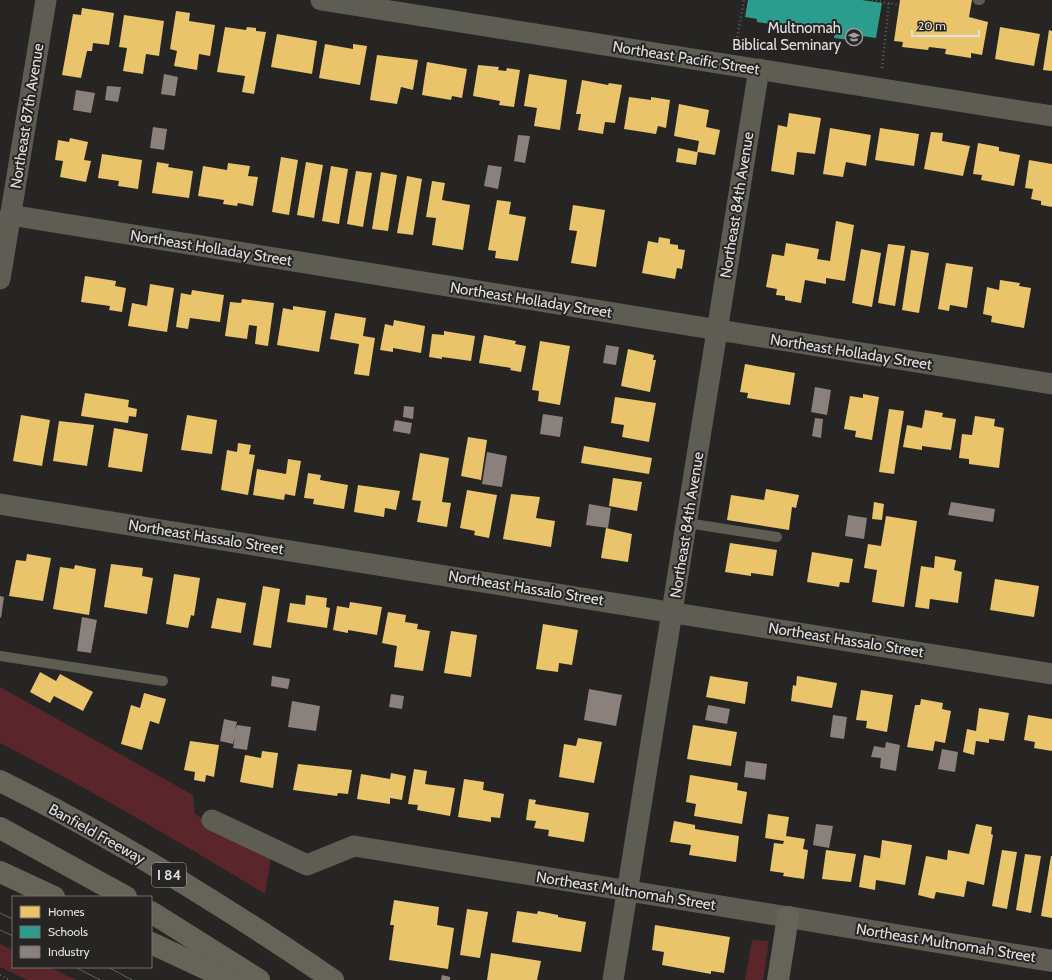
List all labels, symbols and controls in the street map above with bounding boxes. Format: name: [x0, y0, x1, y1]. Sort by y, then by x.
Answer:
scale bar: [912, 12, 979, 38]
text: 20 m: [918, 18, 946, 33]
place label: Multnomah Biblical Seminary: [732, 19, 841, 54]
school or university icon: Multnomah Biblical Seminary: [844, 27, 864, 47]
street label: Northeast Pacific Street: [611, 37, 761, 79]
street label: Northeast 87th Avenue: [7, 42, 47, 190]
street label: Northeast 84th Avenue: [717, 130, 758, 279]
street label: Northeast Holladay Street: [129, 226, 293, 270]
street label: Northeast Holladay Street: [449, 278, 613, 322]
street label: Northeast Holladay Street: [769, 330, 933, 374]
street label: Northeast 84th Avenue: [667, 450, 708, 599]
street label: Northeast Hassalo Street: [127, 516, 285, 558]
street label: Northeast Hassalo Street: [447, 567, 605, 609]
street label: Northeast Hassalo Street: [767, 619, 925, 661]
street label: Banfield Freeway: [45, 800, 149, 868]
road number: I 84: [152, 863, 186, 887]
street label: Northeast Multnomah Street: [535, 868, 717, 914]
legend: [12, 896, 152, 968]
text: Homes: [48, 904, 85, 919]
street label: Northeast Multnomah Street: [855, 920, 1037, 966]
text: Schools: [48, 924, 88, 939]
text: Industry: [48, 944, 89, 959]

